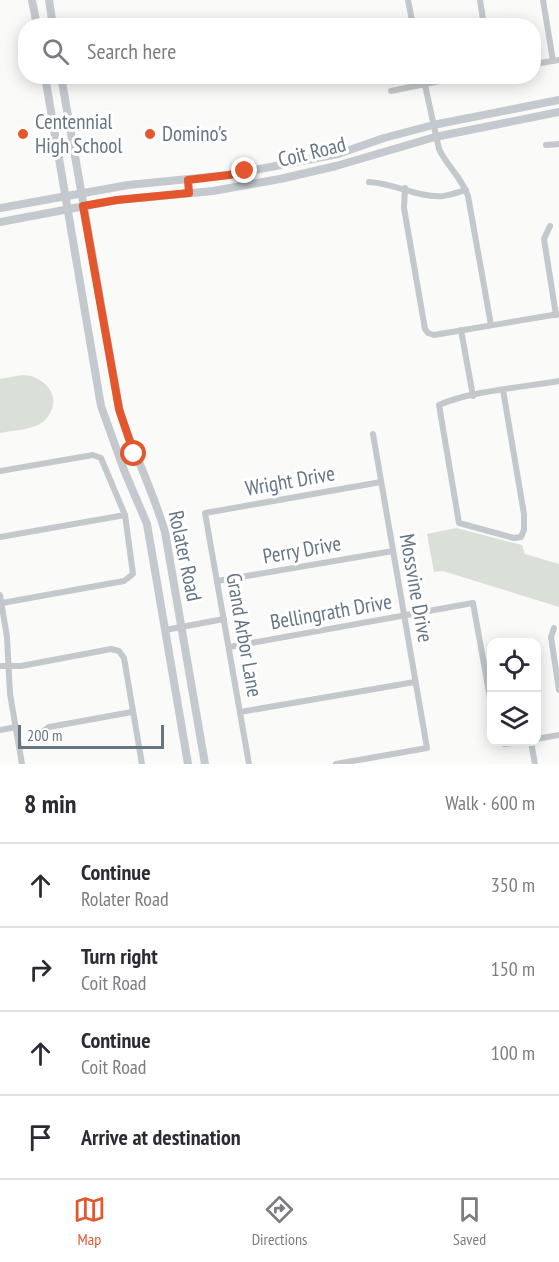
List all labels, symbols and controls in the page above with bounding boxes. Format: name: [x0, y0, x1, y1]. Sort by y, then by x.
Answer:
search box: [18, 18, 541, 84]
icon: search: [39, 35, 72, 68]
text: Search here: [87, 37, 176, 65]
place label: Centennial High School: [35, 108, 122, 159]
place label: Domino's: [162, 120, 227, 147]
marker: Centennial High School: [16, 127, 30, 141]
marker: Domino's: [143, 127, 157, 141]
street label: Coit Road: [275, 130, 348, 173]
route end: [231, 157, 257, 183]
route start: [120, 440, 146, 466]
street label: Wright Drive: [243, 459, 337, 502]
street label: Rolater Road: [163, 508, 208, 604]
street label: Perry Drive: [261, 529, 343, 570]
street label: Mossvine Drive: [394, 531, 439, 644]
street label: Grand Arbor Lane: [220, 571, 269, 699]
street label: Bellingrath Drive: [268, 588, 394, 635]
map controls: [487, 638, 541, 746]
button: locate: [487, 638, 541, 692]
button: layers: [487, 692, 541, 746]
scale bar: [18, 722, 164, 750]
text: 200 m: [27, 725, 62, 745]
text: 8 min: [24, 787, 77, 820]
text: Walk · 600 m: [445, 790, 535, 816]
text: Continue: [81, 858, 151, 886]
icon: ahead: [24, 869, 57, 902]
text: 350 m: [491, 872, 535, 898]
text: Rolater Road: [81, 886, 169, 912]
text: Turn right: [81, 942, 158, 970]
icon: right: [24, 953, 57, 986]
text: 150 m: [491, 956, 535, 982]
text: Coit Road: [81, 970, 146, 996]
text: Continue: [81, 1026, 151, 1054]
icon: ahead: [24, 1037, 57, 1070]
text: 100 m: [491, 1040, 535, 1066]
text: Coit Road: [81, 1054, 146, 1080]
icon: arrive: [24, 1121, 57, 1154]
text: Arrive at destination: [81, 1123, 241, 1151]
tab: Map: [73, 1193, 106, 1249]
tab: Directions: [252, 1193, 307, 1249]
tab: Saved: [453, 1193, 486, 1249]

